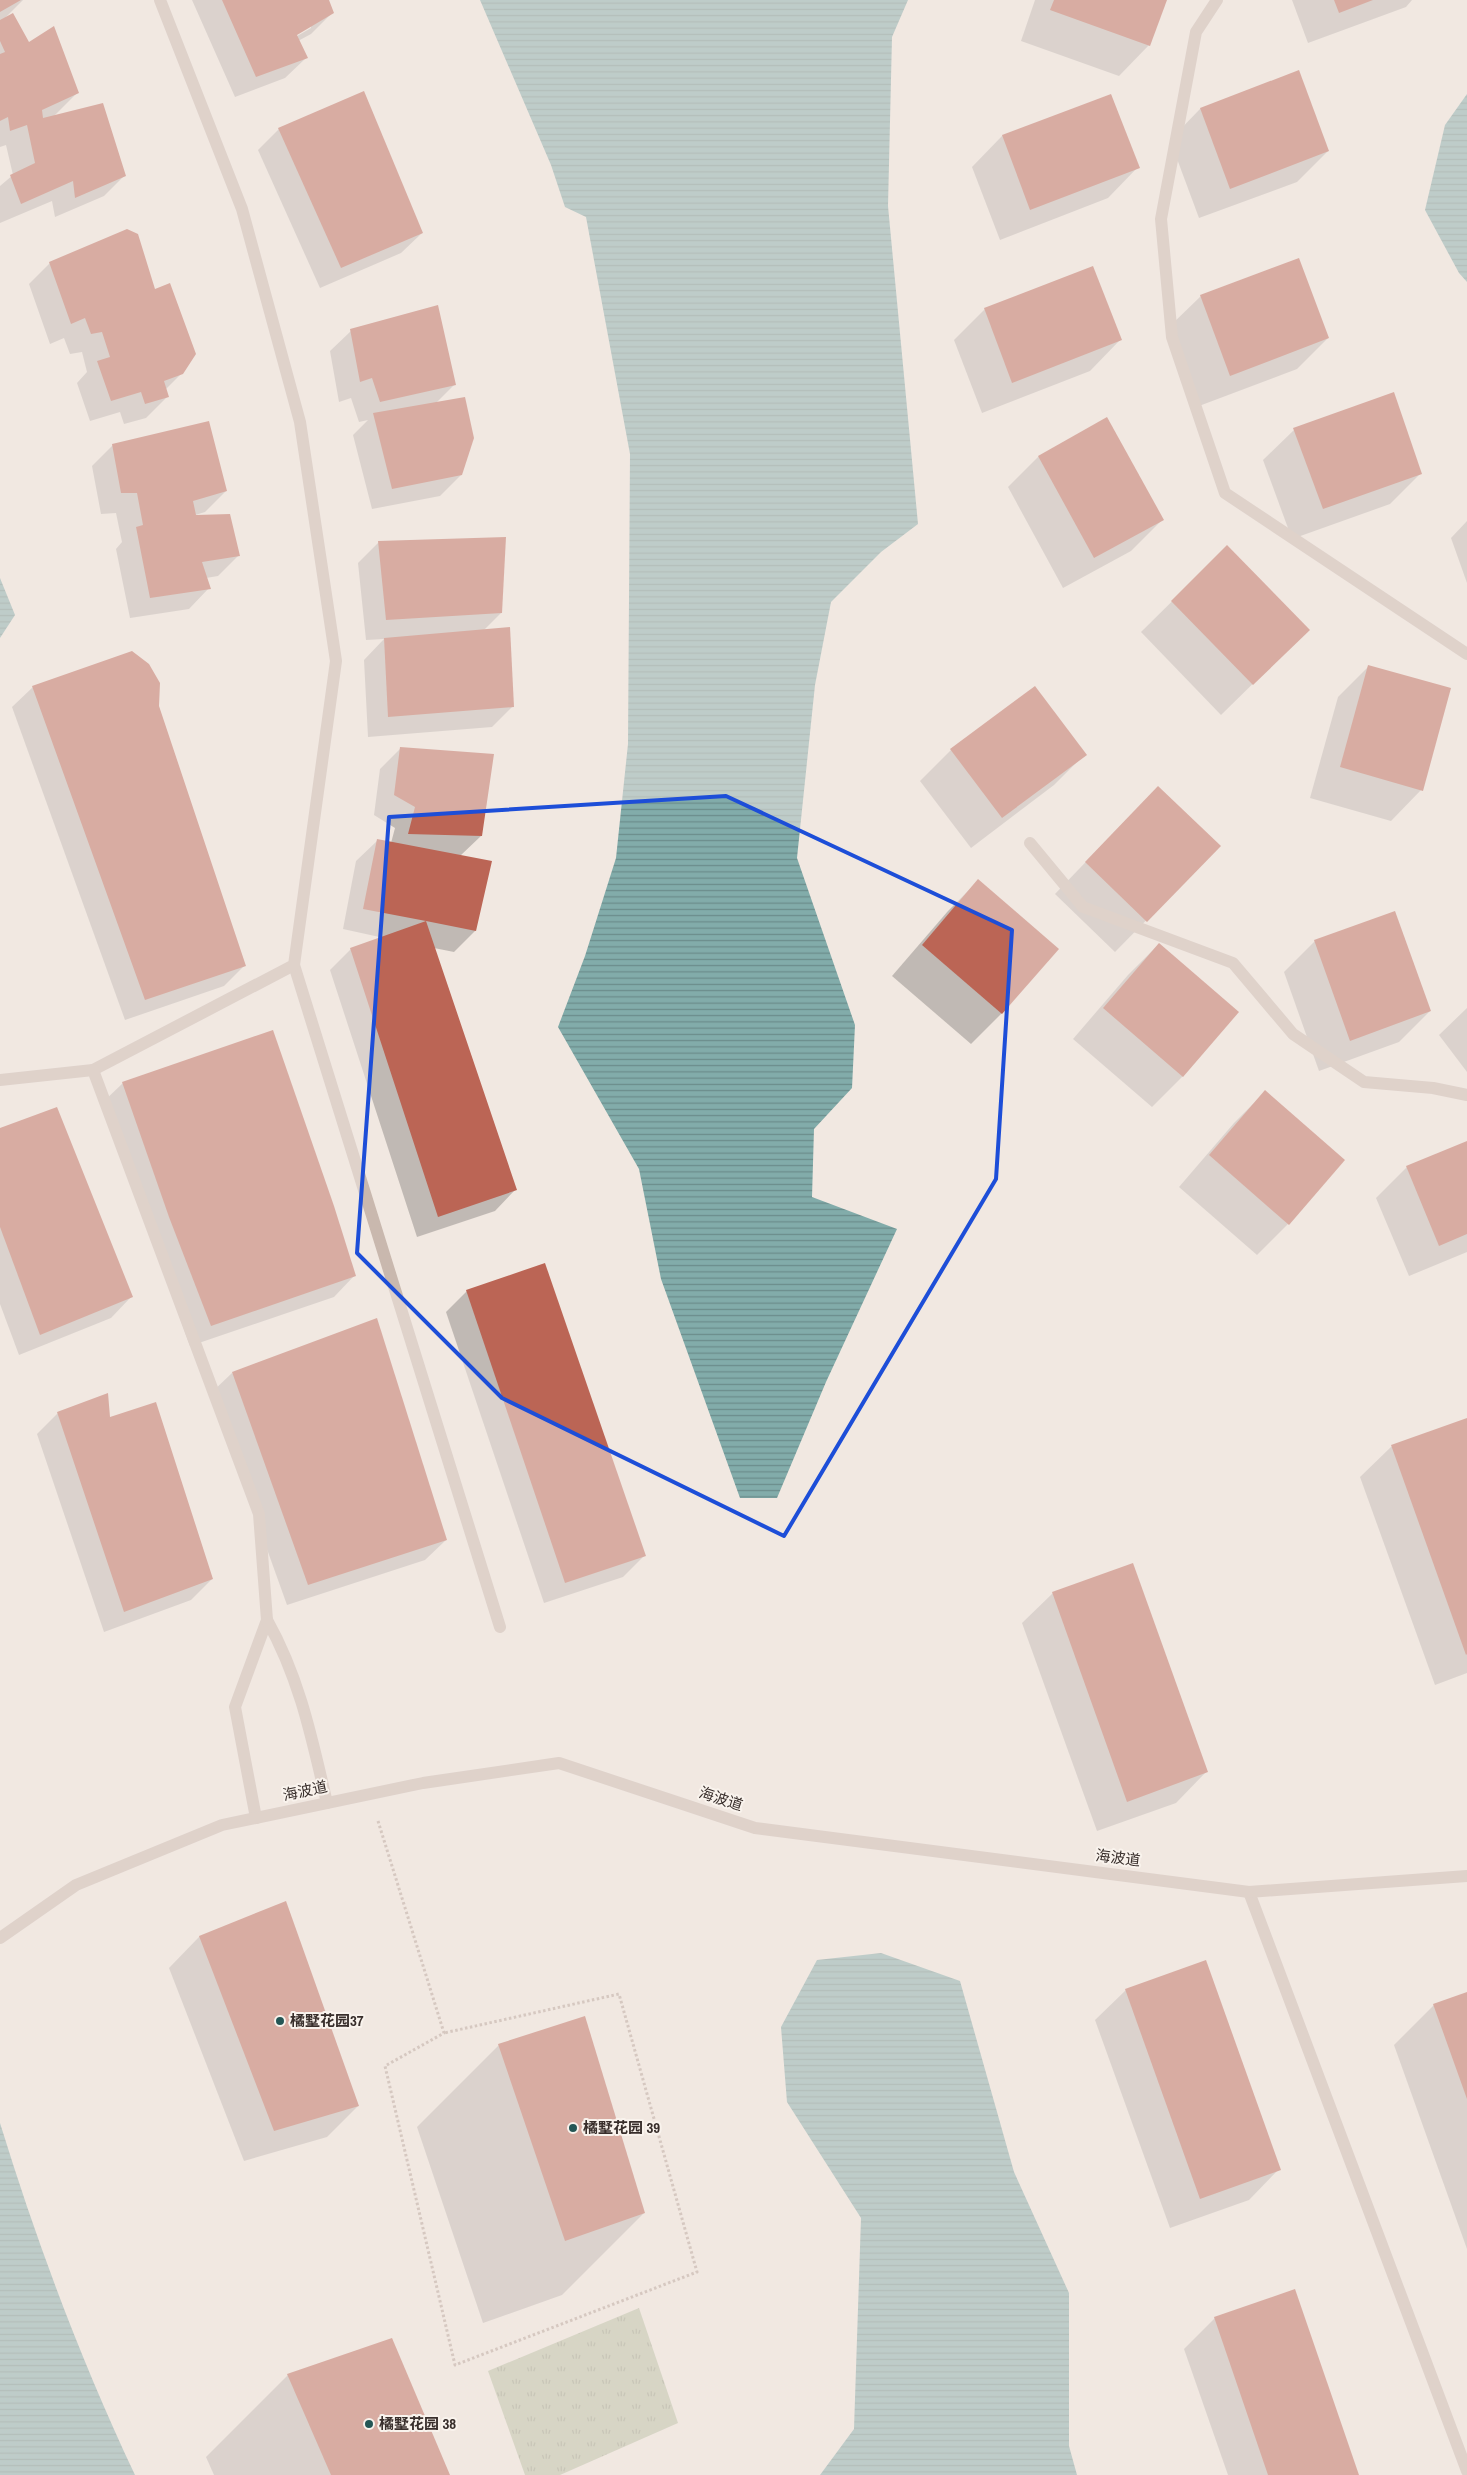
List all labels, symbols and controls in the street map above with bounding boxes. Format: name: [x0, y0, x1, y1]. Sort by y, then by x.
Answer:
street label: 海波道: [281, 1776, 329, 1805]
street label: 海波道: [697, 1782, 746, 1815]
street label: 海波道: [1094, 1844, 1142, 1871]
place label: 橘墅花园37: [290, 2010, 364, 2031]
marker: 橘墅花园37: [274, 2015, 286, 2027]
place label: 橘墅花园 39: [583, 2117, 660, 2138]
marker: 橘墅花园 39: [567, 2122, 579, 2134]
place label: 橘墅花园 38: [379, 2413, 456, 2434]
marker: 橘墅花园 38: [363, 2418, 375, 2430]

